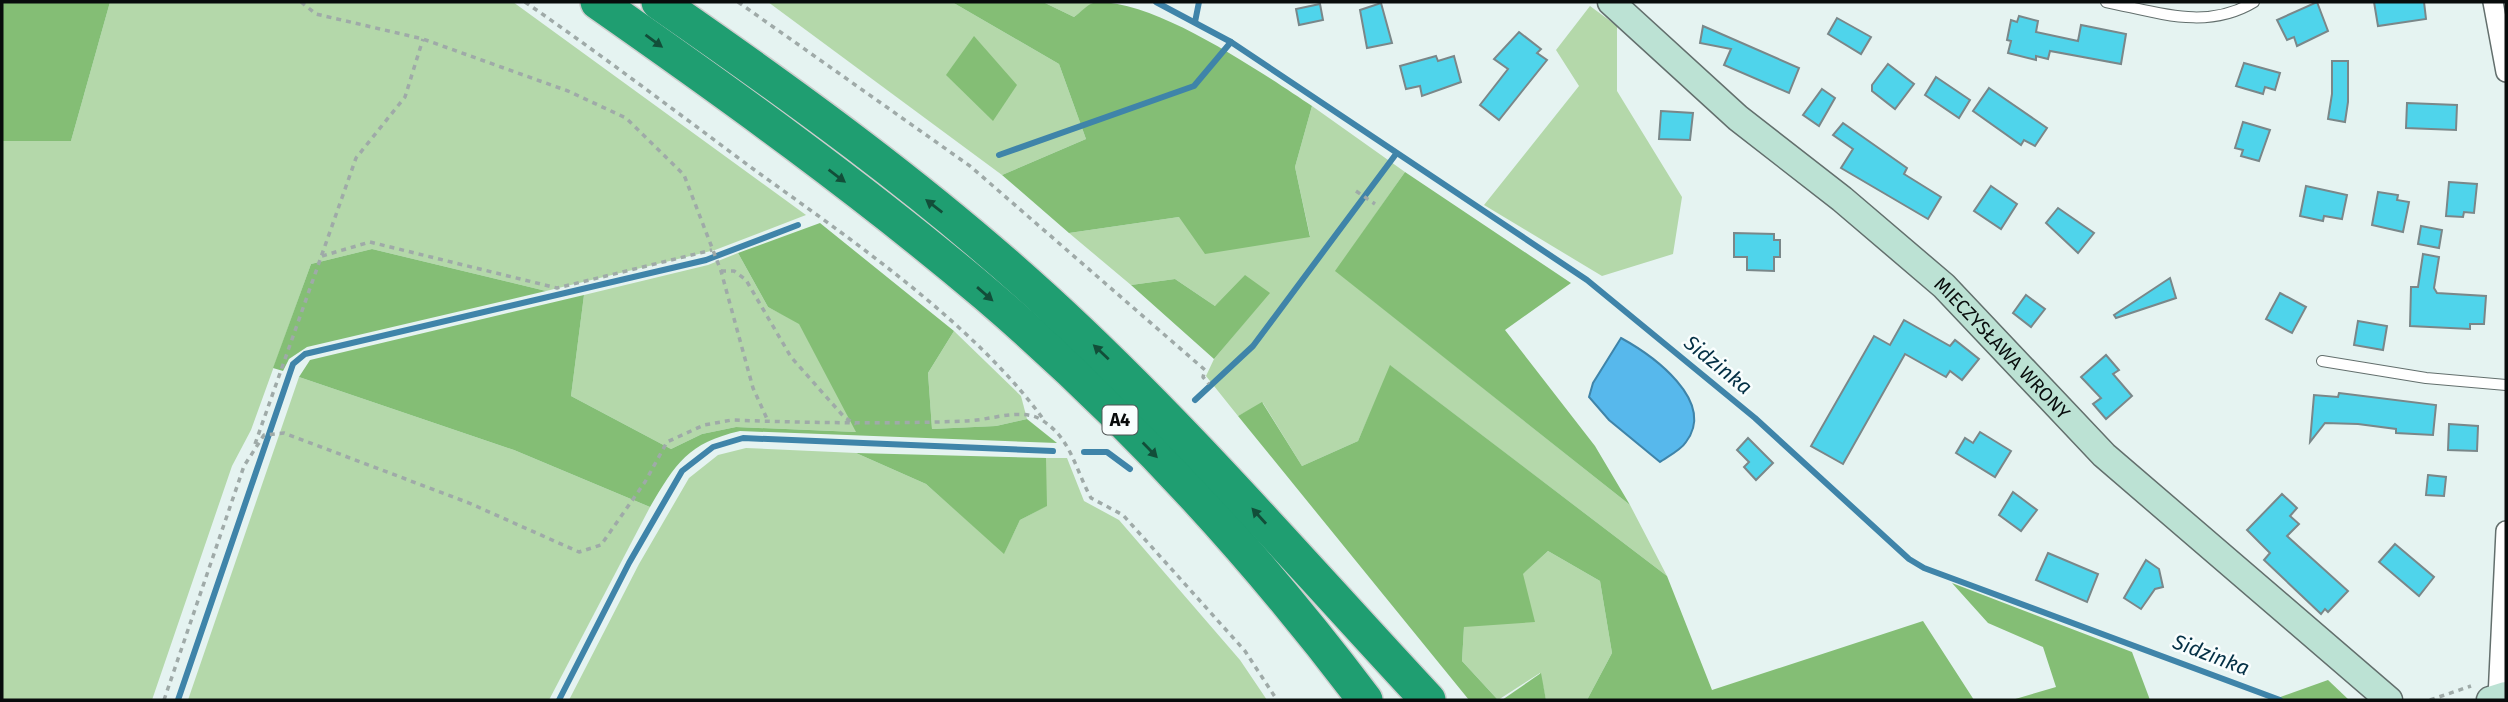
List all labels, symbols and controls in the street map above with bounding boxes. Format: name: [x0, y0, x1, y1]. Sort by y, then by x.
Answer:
one-way arrow: [645, 34, 663, 48]
one-way arrow: [828, 168, 846, 183]
one-way arrow: [926, 199, 944, 214]
street label: MIECZYSŁAWA WRONY: [1930, 272, 2076, 424]
one-way arrow: [976, 286, 994, 302]
water label: Sidzinka: [1678, 329, 1757, 400]
one-way arrow: [1093, 345, 1110, 361]
road number: A4: [1102, 406, 1138, 434]
one-way arrow: [1142, 441, 1158, 458]
one-way arrow: [1251, 507, 1267, 525]
water label: Sidzinka: [2168, 628, 2253, 681]

